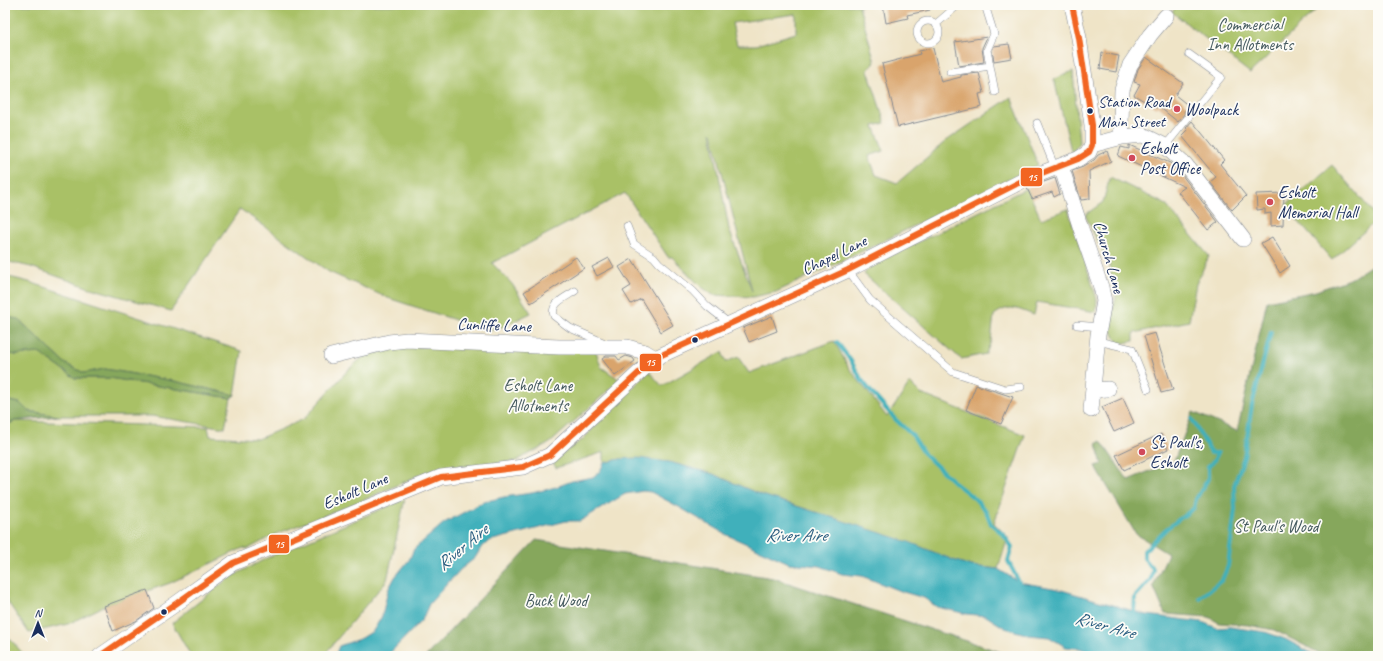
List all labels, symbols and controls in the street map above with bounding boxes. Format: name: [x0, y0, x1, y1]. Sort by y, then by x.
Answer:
park label: Commercial Inn Allotments: [1207, 14, 1295, 55]
place label: Station Road Main Street: [1098, 92, 1173, 132]
place label: Woolpack: [1185, 99, 1240, 120]
marker: Woolpack: [1172, 104, 1182, 114]
marker: Station Road Main Street: [1085, 106, 1095, 116]
place label: Esholt Post Office: [1140, 138, 1202, 179]
marker: Esholt Post Office: [1127, 153, 1137, 163]
line badge: 15: [1020, 167, 1043, 187]
text: 15: [1027, 170, 1038, 184]
place label: Esholt Memorial Hall: [1278, 182, 1360, 223]
marker: Esholt Memorial Hall: [1265, 197, 1275, 207]
street label: Church Lane: [1089, 219, 1130, 297]
street label: Chapel Lane: [798, 230, 871, 280]
street label: Cunliffe Lane: [457, 313, 533, 337]
unlabelled marker: [690, 335, 700, 345]
line badge: 15: [639, 353, 662, 372]
text: 15: [645, 355, 656, 369]
park label: Esholt Lane Allotments: [504, 375, 574, 416]
place label: St Paul's, Esholt: [1150, 432, 1203, 473]
marker: St Paul's, Esholt: [1137, 447, 1147, 457]
street label: Esholt Lane: [319, 467, 392, 514]
park label: St Paul's Wood: [1233, 516, 1322, 537]
water label: River Aire: [432, 517, 495, 575]
water label: River Aire: [766, 524, 829, 546]
line badge: 15: [268, 534, 290, 554]
text: 15: [274, 537, 285, 551]
park label: Buck Wood: [525, 590, 590, 611]
north arrow: [18, 603, 58, 643]
text: N: [35, 606, 44, 620]
unlabelled marker: [159, 607, 169, 617]
water label: River Aire: [1073, 607, 1140, 644]

